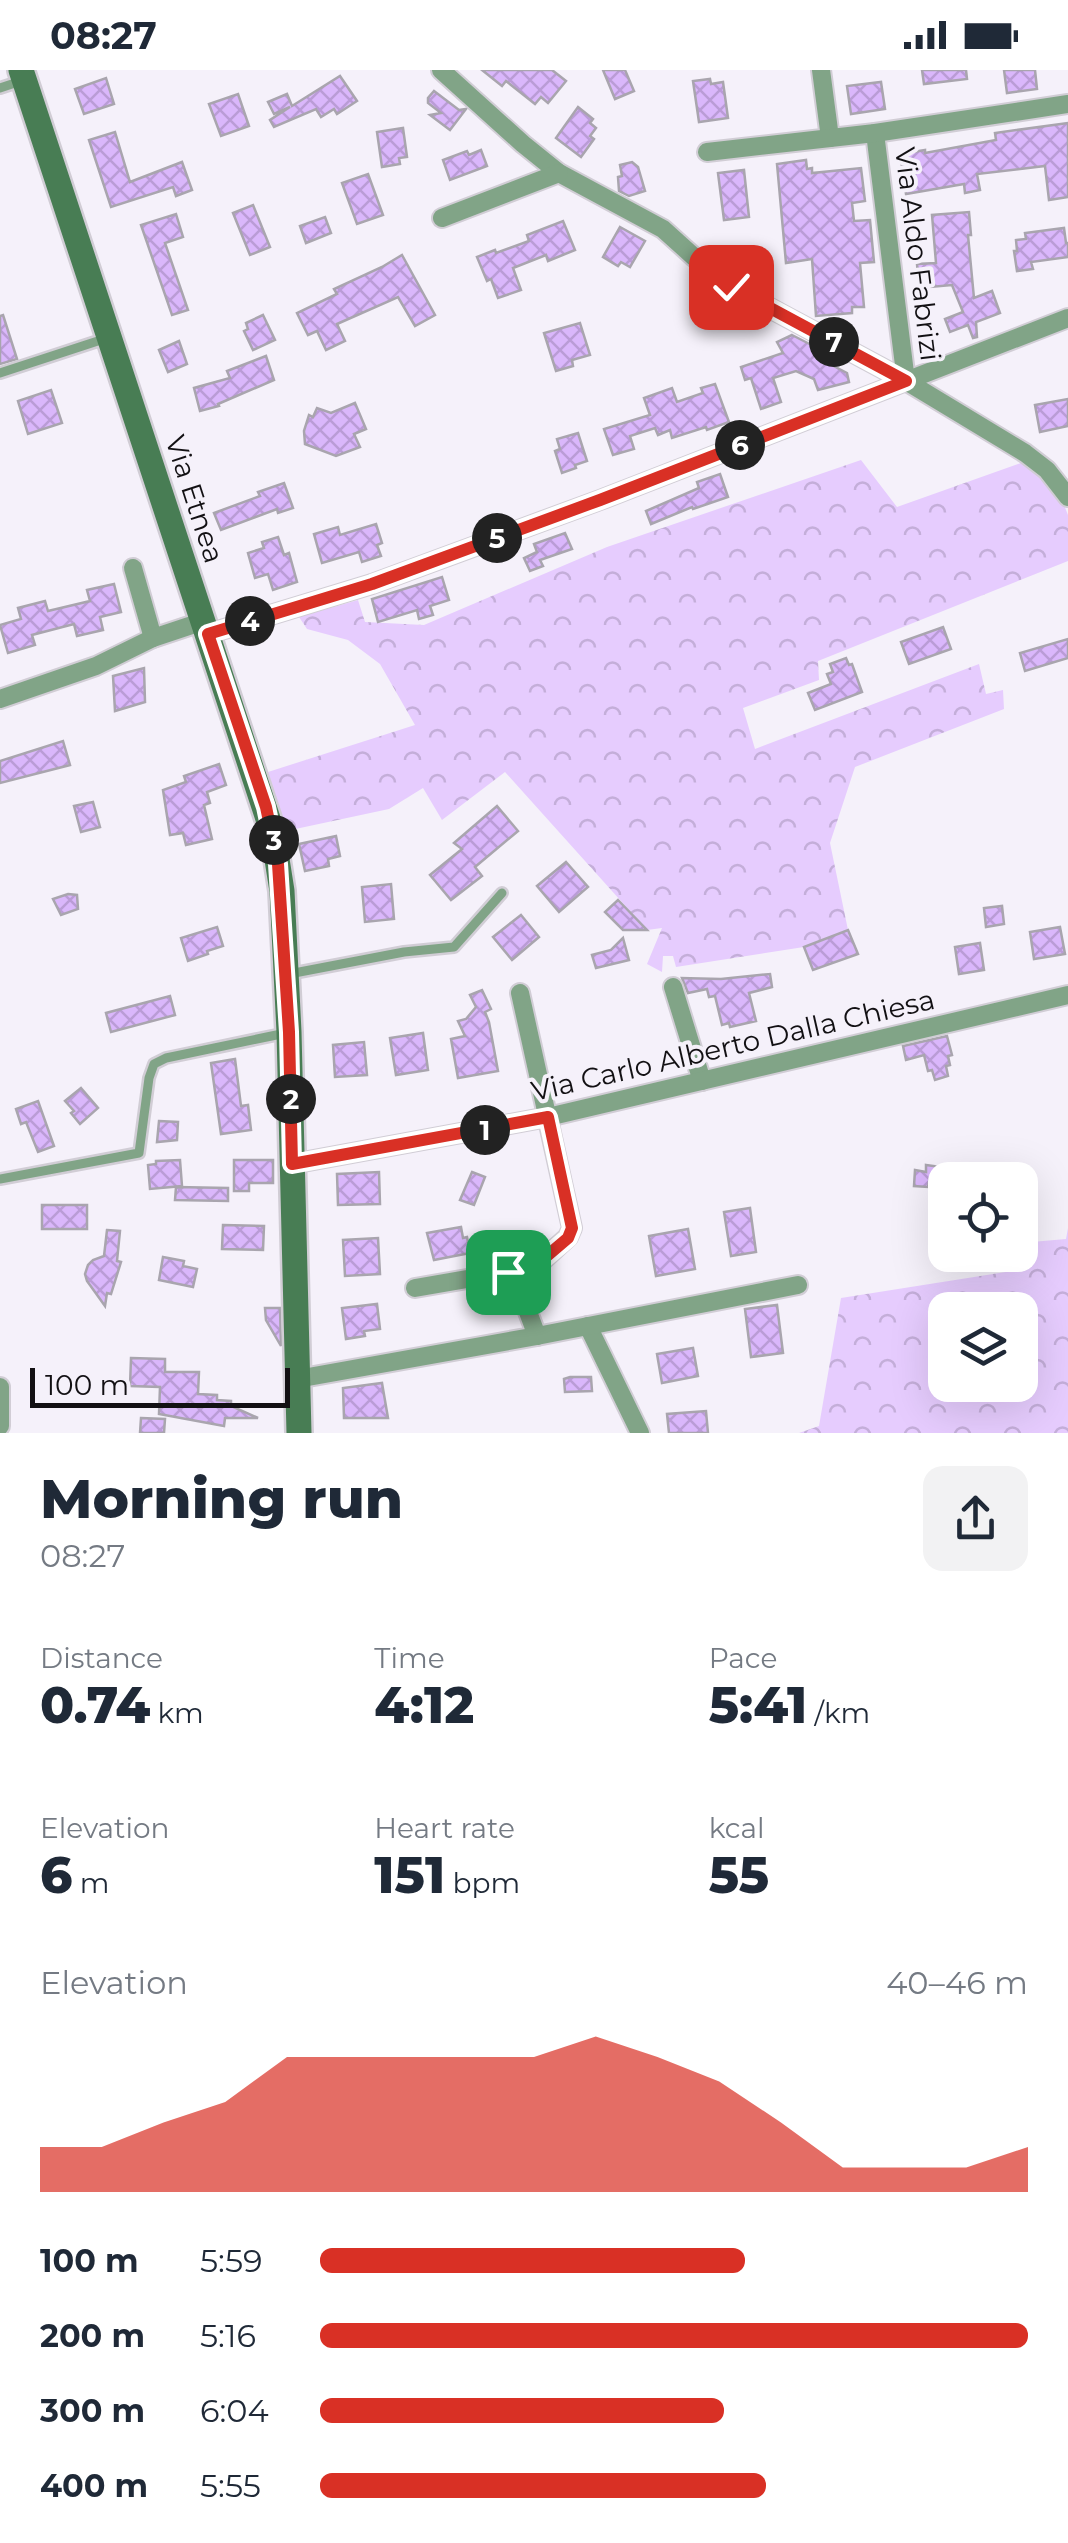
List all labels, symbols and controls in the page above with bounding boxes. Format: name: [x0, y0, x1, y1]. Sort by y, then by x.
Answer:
text: 08:27: [50, 12, 157, 59]
street label: Via Aldo Fabrizi: [888, 145, 948, 363]
pin: [689, 245, 774, 330]
icon: check: [704, 260, 759, 315]
pin: 7: [809, 317, 859, 367]
text: 7: [825, 325, 843, 359]
pin: 6: [715, 420, 765, 470]
text: 6: [731, 428, 749, 462]
street label: Via Etnea: [158, 431, 232, 567]
pin: 5: [472, 513, 522, 563]
text: 5: [489, 521, 505, 555]
pin: 4: [225, 596, 275, 646]
text: 4: [240, 604, 260, 638]
pin: 3: [249, 815, 299, 865]
text: 3: [266, 823, 282, 857]
street label: Via Carlo Alberto Dalla Chiesa: [528, 982, 938, 1108]
pin: 2: [266, 1074, 316, 1124]
text: 2: [283, 1082, 299, 1116]
pin: 1: [460, 1105, 510, 1155]
text: 1: [480, 1113, 490, 1147]
map controls: [928, 1162, 1038, 1402]
button: locate: [928, 1162, 1038, 1272]
pin: [466, 1230, 551, 1315]
icon: arrive: [481, 1245, 536, 1300]
button: layers: [928, 1292, 1038, 1402]
scale bar: [30, 1363, 290, 1408]
text: 100 m: [45, 1368, 129, 1402]
text: Morning run: [40, 1465, 403, 1532]
button: share: [923, 1466, 1028, 1571]
text: 08:27: [40, 1536, 125, 1575]
text: Distance: [40, 1641, 163, 1675]
text: Time: [374, 1641, 445, 1675]
text: Pace: [709, 1641, 777, 1675]
text: 0.74: [40, 1675, 150, 1736]
text: 4:12: [374, 1675, 474, 1736]
text: 5:41: [709, 1675, 807, 1736]
text: km: [150, 1696, 204, 1730]
text: /km: [807, 1696, 870, 1730]
text: Elevation: [40, 1811, 169, 1845]
text: Heart rate: [374, 1811, 515, 1845]
text: kcal: [709, 1811, 765, 1845]
text: 6: [40, 1845, 72, 1906]
text: 151: [374, 1845, 445, 1906]
text: 55: [709, 1845, 769, 1906]
text: m: [72, 1866, 110, 1900]
text: bpm: [445, 1866, 520, 1900]
text: Elevation: [40, 1963, 188, 2002]
text: 40–46 m: [886, 1963, 1028, 2002]
text: 100 m: [40, 2241, 139, 2280]
text: 5:59: [200, 2241, 263, 2280]
text: 200 m: [40, 2316, 145, 2355]
text: 5:16: [200, 2316, 256, 2355]
text: 300 m: [40, 2391, 145, 2430]
text: 6:04: [200, 2391, 269, 2430]
text: 400 m: [40, 2466, 148, 2505]
text: 5:55: [200, 2466, 261, 2505]

